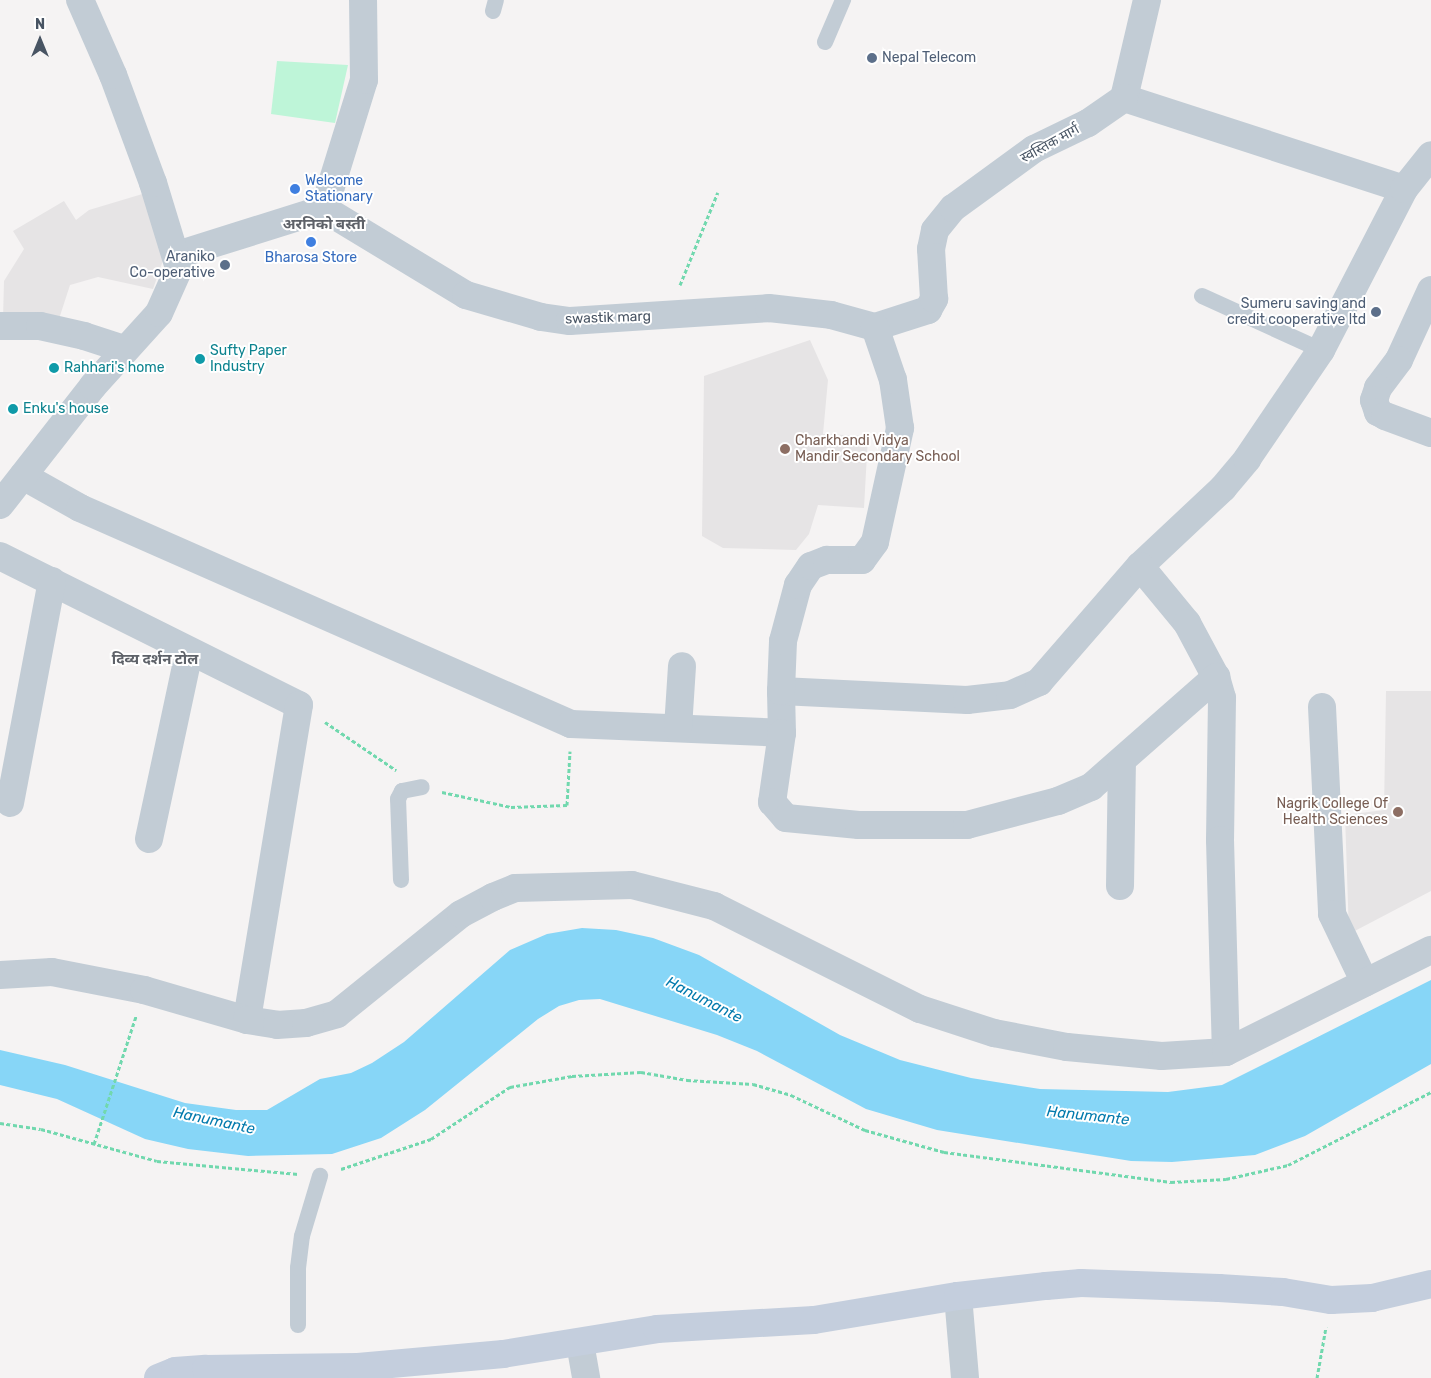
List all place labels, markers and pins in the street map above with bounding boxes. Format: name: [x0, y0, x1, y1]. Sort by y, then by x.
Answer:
place label: Nepal Telecom: [882, 50, 977, 66]
marker: Nepal Telecom: [866, 52, 878, 64]
place label: Welcome Stationary: [305, 173, 373, 206]
marker: Welcome Stationary: [289, 183, 301, 195]
marker: Bharosa Store: [305, 236, 317, 248]
place label: Araniko Co-operative: [130, 249, 215, 282]
place label: Bharosa Store: [265, 250, 357, 266]
marker: Araniko Co-operative: [219, 259, 231, 271]
place label: Sumeru saving and credit cooperative ltd: [1227, 296, 1366, 328]
marker: Sumeru saving and credit cooperative ltd: [1370, 306, 1382, 318]
place label: Sufty Paper Industry: [210, 343, 287, 376]
marker: Sufty Paper Industry: [194, 353, 206, 365]
place label: Rahhari's home: [64, 360, 165, 376]
marker: Rahhari's home: [48, 362, 60, 374]
place label: Enku's house: [23, 401, 109, 417]
marker: Enku's house: [7, 403, 19, 415]
place label: Charkhandi Vidya Mandir Secondary School: [795, 433, 961, 466]
marker: Charkhandi Vidya Mandir Secondary School: [779, 443, 791, 455]
place label: Nagrik College Of Health Sciences: [1276, 796, 1388, 829]
marker: Nagrik College Of Health Sciences: [1392, 806, 1404, 818]

